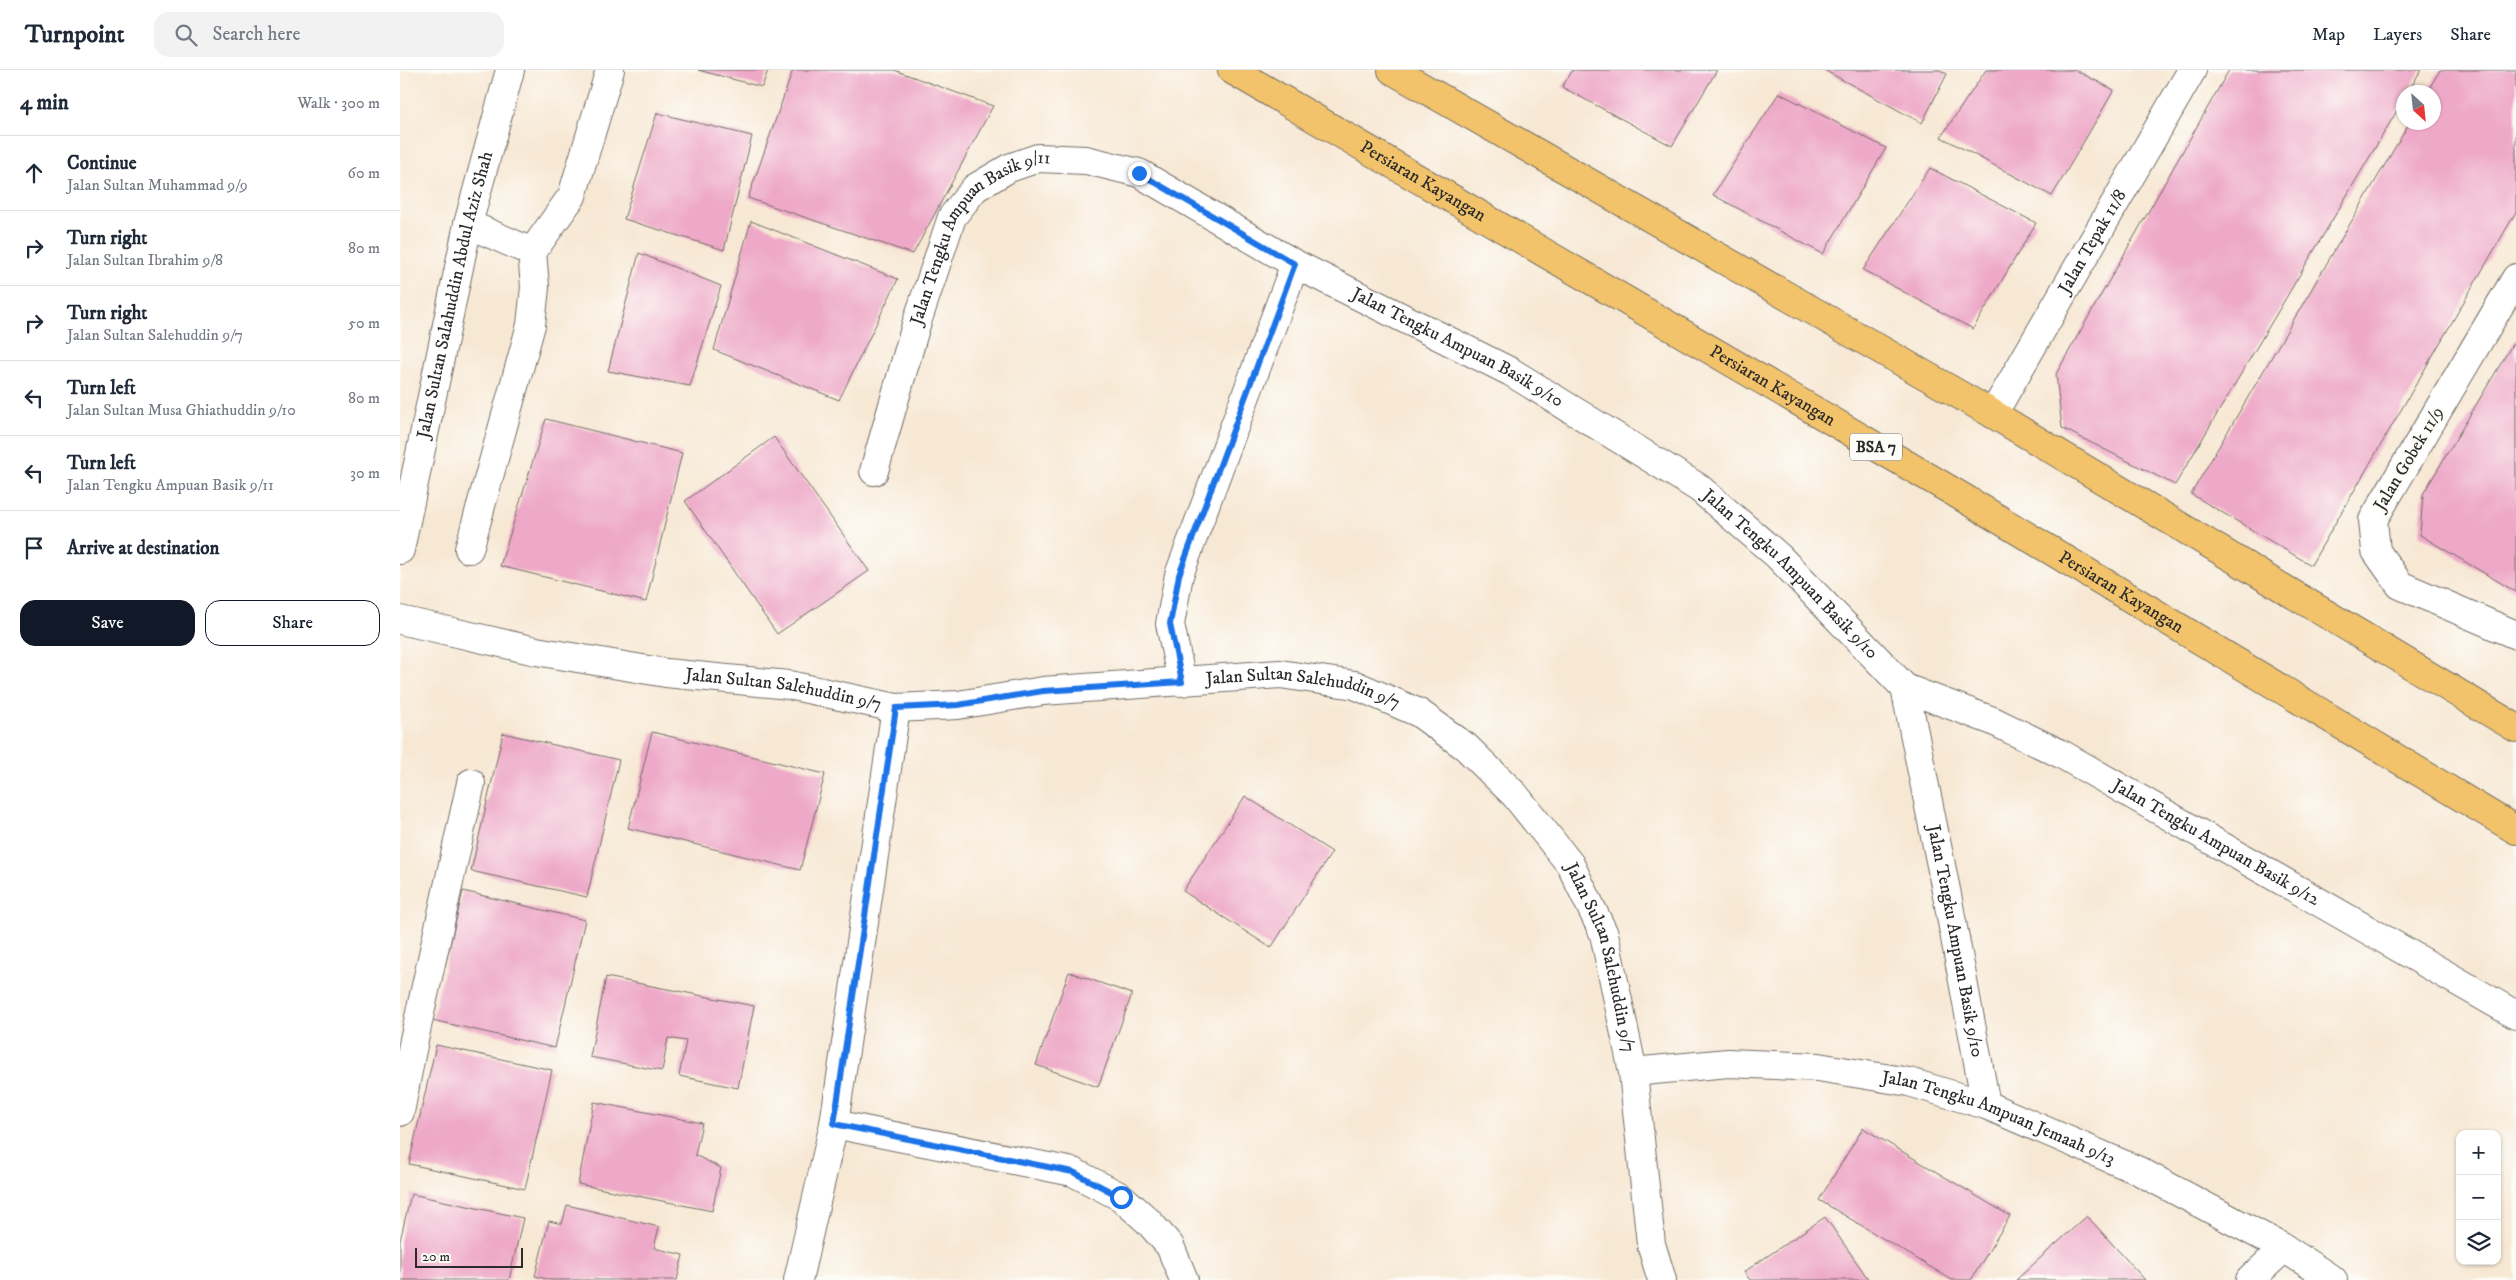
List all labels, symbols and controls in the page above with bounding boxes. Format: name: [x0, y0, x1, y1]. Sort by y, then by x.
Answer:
search box: [154, 12, 504, 57]
text: Turnpoint: [25, 20, 124, 50]
icon: search: [172, 21, 200, 49]
text: Search here: [212, 23, 300, 46]
text: Map: [2312, 24, 2345, 46]
text: Layers: [2373, 24, 2422, 46]
text: Share: [2450, 24, 2491, 46]
north arrow: [2396, 85, 2441, 130]
text: 4 min: [20, 90, 69, 116]
text: Walk · 300 m: [297, 93, 380, 113]
street label: Persiaran Kayangan: [1356, 136, 1490, 227]
street label: Jalan Tengku Ampuan Basik 9/11: [905, 147, 1051, 330]
street label: Jalan Sultan Salahuddin Abdul Aziz Shah: [412, 148, 498, 442]
text: Continue: [67, 152, 137, 175]
icon: ahead: [20, 159, 48, 187]
route end: [1128, 162, 1151, 185]
text: 60 m: [348, 163, 380, 183]
text: Jalan Sultan Muhammad 9/9: [67, 175, 248, 195]
street label: Jalan Tepak 11/8: [2053, 186, 2131, 299]
text: Turn right: [67, 227, 147, 250]
icon: right: [20, 234, 48, 262]
text: 80 m: [348, 238, 380, 258]
text: Jalan Sultan Ibrahim 9/8: [67, 250, 223, 270]
street label: Jalan Tengku Ampuan Basik 9/10: [1346, 282, 1567, 413]
text: Turn right: [67, 302, 147, 325]
icon: right: [20, 309, 48, 337]
text: 50 m: [348, 313, 380, 333]
text: Jalan Sultan Salehuddin 9/7: [67, 325, 243, 345]
street label: Persiaran Kayangan: [1706, 341, 1840, 432]
text: Turn left: [67, 377, 136, 400]
icon: left: [20, 384, 48, 412]
text: 80 m: [348, 388, 380, 408]
text: Jalan Sultan Musa Ghiathuddin 9/10: [67, 400, 296, 420]
street label: Jalan Gobek 11/9: [2368, 403, 2449, 517]
road number: BSA 7: [1850, 434, 1902, 461]
text: Turn left: [67, 452, 136, 475]
icon: left: [20, 459, 48, 487]
text: 30 m: [350, 463, 380, 483]
text: Jalan Tengku Ampuan Basik 9/11: [67, 475, 274, 495]
street label: Jalan Tengku Ampuan Basik 9/10: [1696, 483, 1882, 664]
icon: arrive: [20, 534, 48, 562]
text: Arrive at destination: [67, 537, 219, 560]
street label: Persiaran Kayangan: [2054, 546, 2188, 639]
button: Save: [20, 600, 195, 646]
button: Share: [205, 600, 380, 646]
street label: Jalan Sultan Salehuddin 9/7: [1203, 663, 1403, 714]
street label: Jalan Sultan Salehuddin 9/7: [682, 664, 883, 716]
street label: Jalan Tengku Ampuan Basik 9/12: [2107, 774, 2323, 911]
street label: Jalan Tengku Ampuan Basik 9/10: [1922, 821, 1988, 1059]
street label: Jalan Sultan Salehuddin 9/7: [1559, 858, 1640, 1054]
street label: Jalan Tengku Ampuan Jemaah 9/13: [1878, 1066, 2118, 1170]
map controls: [2456, 1130, 2501, 1265]
button: +: [2456, 1130, 2501, 1175]
button: −: [2456, 1175, 2501, 1220]
route start: [1110, 1186, 1133, 1209]
button: layers: [2456, 1220, 2501, 1265]
scale bar: [415, 1245, 522, 1268]
text: 20 m: [422, 1248, 450, 1266]

